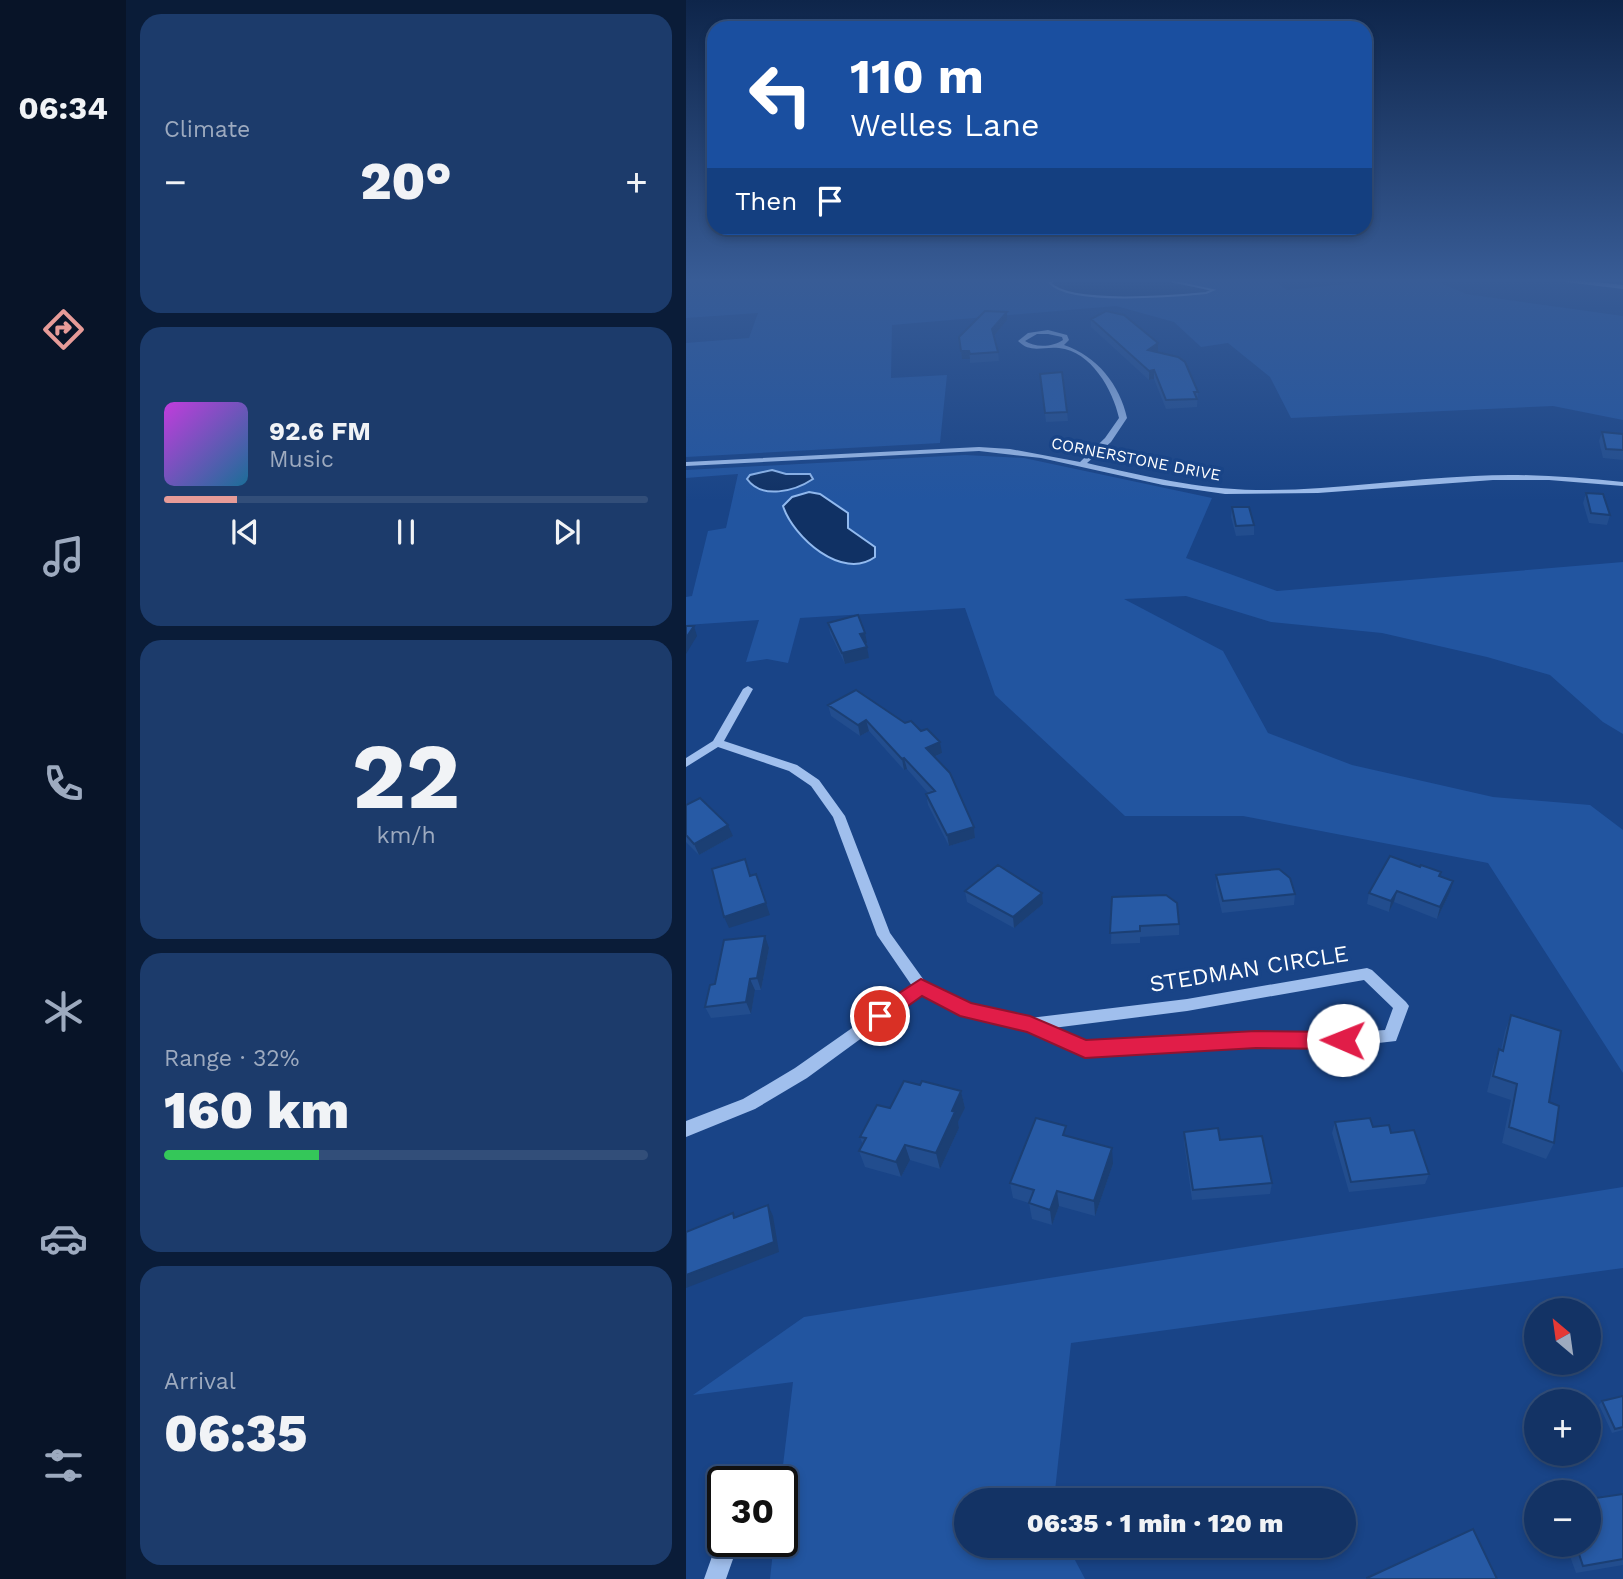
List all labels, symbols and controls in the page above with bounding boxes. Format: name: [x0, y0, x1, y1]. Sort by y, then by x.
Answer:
text: 110 m: [850, 47, 984, 105]
icon: left: [735, 49, 826, 140]
text: 06:34: [18, 89, 108, 127]
text: Welles Lane: [850, 106, 1039, 144]
text: Climate: [164, 116, 250, 143]
text: 20°: [360, 151, 452, 212]
text: −: [164, 160, 187, 204]
text: +: [625, 160, 648, 204]
icon: arrive: [811, 182, 849, 220]
text: Then: [735, 186, 797, 216]
icon: directions: [39, 305, 88, 354]
text: 92.6 FM: [269, 416, 371, 446]
street label: CORNERSTONE DRIVE: [1050, 433, 1222, 485]
text: Music: [269, 446, 334, 473]
icon: previous: [226, 513, 264, 551]
icon: pause: [387, 513, 425, 551]
icon: next: [548, 513, 586, 551]
icon: music: [39, 532, 88, 581]
text: 22: [352, 723, 460, 830]
icon: phone: [39, 759, 88, 808]
text: km/h: [376, 822, 436, 849]
street label: STEDMAN CIRCLE: [1148, 940, 1350, 998]
pin: [850, 986, 910, 1046]
icon: climate: [39, 987, 88, 1036]
icon: arrive: [861, 997, 899, 1035]
position arrow: [1306, 1003, 1380, 1077]
text: Range · 32%: [164, 1045, 299, 1072]
text: 160 km: [164, 1080, 349, 1141]
icon: car: [39, 1214, 88, 1263]
north arrow: [1524, 1298, 1601, 1376]
map controls: [1524, 1298, 1601, 1557]
text: Arrival: [164, 1368, 236, 1395]
button: +: [1524, 1389, 1601, 1466]
text: 06:35: [164, 1403, 307, 1464]
icon: filters: [39, 1441, 88, 1490]
speed limit sign: 30: [707, 1466, 798, 1557]
button: −: [1524, 1480, 1601, 1557]
text: 06:35 · 1 min · 120 m: [1027, 1508, 1283, 1538]

